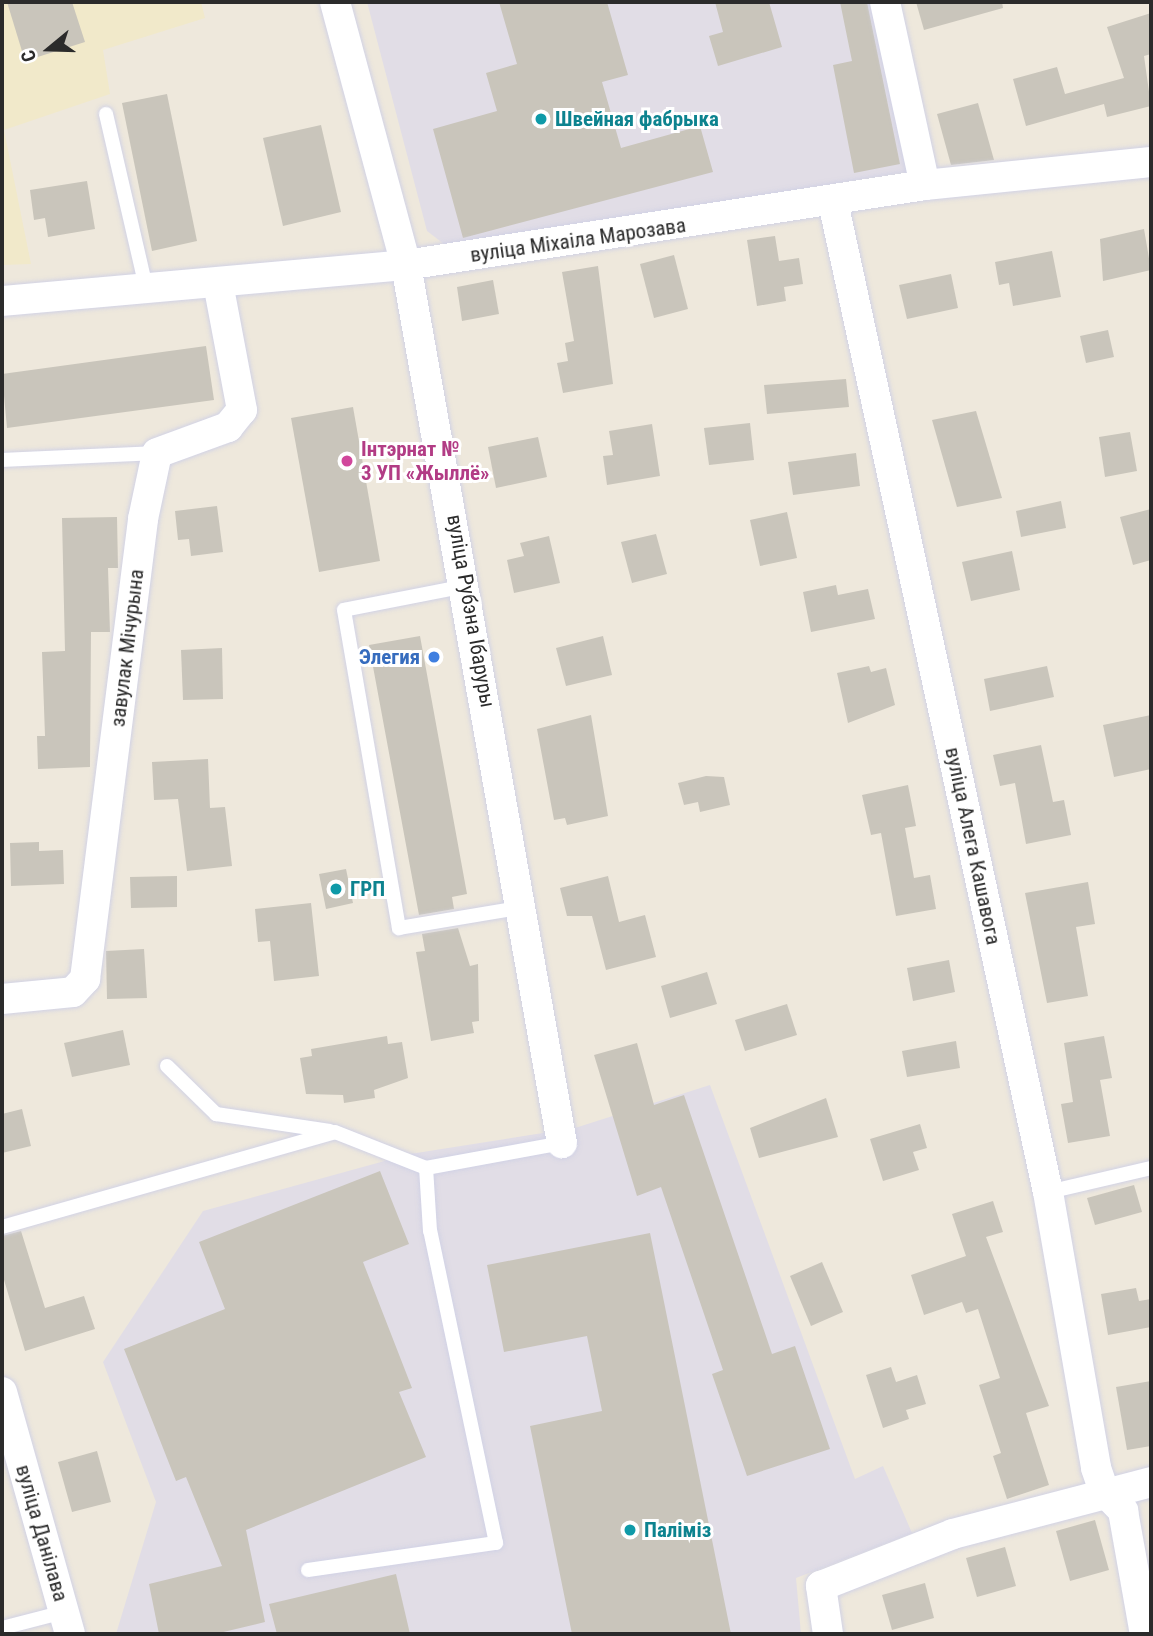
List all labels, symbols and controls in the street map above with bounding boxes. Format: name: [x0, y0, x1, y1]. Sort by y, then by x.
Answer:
north arrow: [14, 14, 84, 84]
text: С: [16, 47, 41, 65]
place label: Швейная фабрыка: [555, 106, 719, 132]
marker: Швейная фабрыка: [533, 111, 549, 127]
street label: вуліца Міхаіла Марозава: [469, 212, 687, 268]
place label: Інтэрнат № 3 УП «Жыллё»: [361, 436, 490, 486]
marker: Інтэрнат № 3 УП «Жыллё»: [339, 453, 355, 469]
street label: вуліца Рубэна Ібаруры: [442, 513, 500, 709]
street label: завулак Мічурына: [105, 568, 149, 728]
place label: Элегия: [359, 644, 420, 670]
marker: Элегия: [426, 649, 442, 665]
street label: вуліца Алега Кашавога: [940, 745, 1006, 947]
place label: ГРП: [350, 876, 385, 902]
marker: ГРП: [328, 881, 344, 897]
street label: вуліца Данілава: [10, 1462, 74, 1604]
place label: Паліміз: [644, 1517, 711, 1543]
marker: Паліміз: [622, 1522, 638, 1538]

